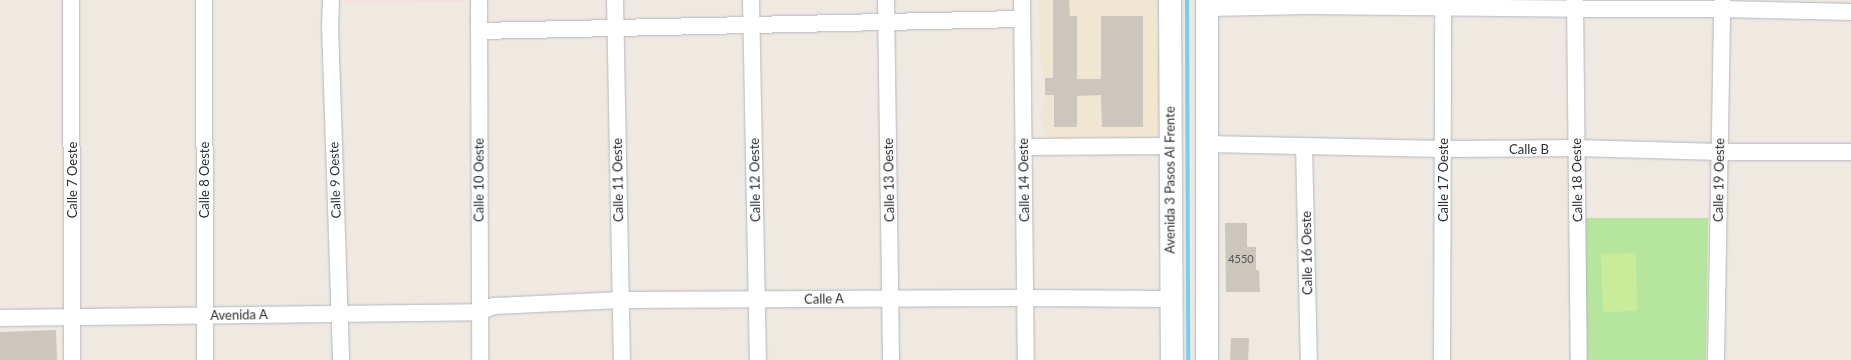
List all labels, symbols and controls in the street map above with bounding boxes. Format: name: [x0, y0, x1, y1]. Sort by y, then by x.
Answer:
street label: Avenida 3 Pasos Al Frente: [1162, 106, 1178, 254]
street label: Calle 10 Oeste: [471, 138, 487, 222]
street label: Calle 11 Oeste: [609, 138, 627, 222]
street label: Calle 12 Oeste: [746, 138, 764, 222]
street label: Calle 13 Oeste: [880, 138, 898, 222]
street label: Calle 14 Oeste: [1015, 138, 1033, 222]
street label: Calle 17 Oeste: [1435, 138, 1451, 222]
street label: Calle 18 Oeste: [1568, 138, 1586, 222]
street label: Calle 19 Oeste: [1710, 138, 1728, 222]
street label: Calle 9 Oeste: [326, 141, 344, 219]
street label: Calle B: [1509, 141, 1549, 157]
street label: Calle 7 Oeste: [64, 142, 80, 218]
street label: Calle 8 Oeste: [196, 142, 212, 218]
street label: Calle 16 Oeste: [1298, 211, 1316, 295]
house number: 4550: [1228, 252, 1254, 266]
street label: Calle A: [804, 291, 844, 307]
street label: Avenida A: [210, 307, 268, 323]

